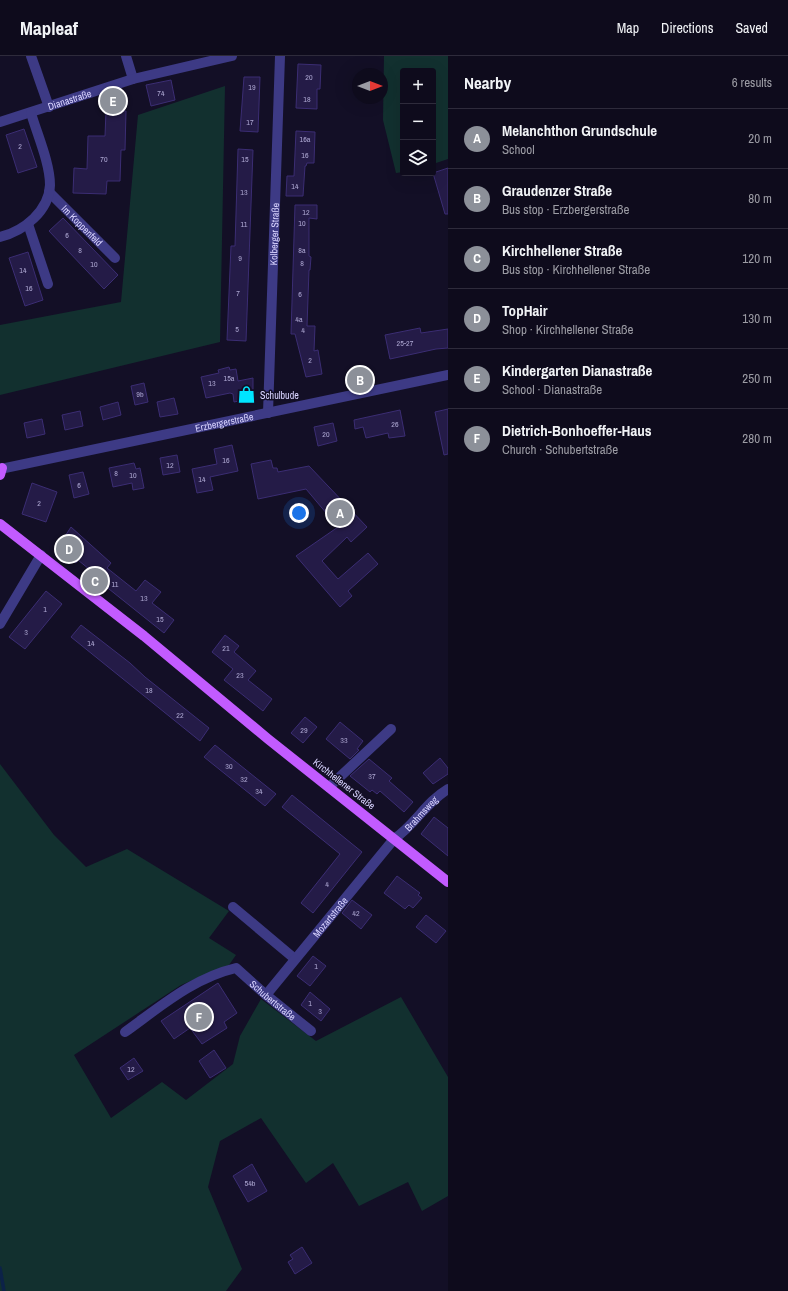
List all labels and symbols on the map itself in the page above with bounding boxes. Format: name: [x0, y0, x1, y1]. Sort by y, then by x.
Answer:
north arrow: [352, 68, 388, 104]
house number: 20: [305, 72, 313, 82]
house number: 19: [248, 82, 256, 92]
street label: Dianastraße: [46, 86, 93, 113]
pin: E: [100, 86, 126, 116]
house number: 74: [157, 88, 165, 98]
house number: 18: [303, 94, 311, 104]
house number: 17: [246, 117, 254, 127]
house number: 16a: [300, 134, 311, 144]
house number: 2: [18, 141, 22, 151]
house number: 16: [301, 150, 309, 160]
house number: 70: [100, 154, 108, 164]
house number: 15: [241, 154, 249, 164]
house number: 14: [291, 181, 299, 191]
house number: 13: [240, 187, 248, 197]
street label: Im Koppenfeld: [59, 202, 106, 249]
street label: Kolberger Straße: [266, 202, 282, 266]
house number: 12: [302, 207, 310, 217]
house number: 10: [298, 218, 306, 228]
house number: 11: [241, 219, 248, 229]
house number: 6: [65, 230, 69, 240]
house number: 8: [78, 245, 82, 255]
house number: 8a: [298, 245, 306, 255]
house number: 9: [238, 253, 242, 263]
house number: 8: [300, 258, 304, 268]
house number: 10: [90, 259, 98, 269]
house number: 14: [19, 265, 27, 275]
house number: 16: [25, 283, 33, 293]
house number: 7: [236, 288, 240, 298]
house number: 6: [298, 289, 302, 299]
house number: 4a: [295, 314, 303, 324]
house number: 5: [235, 324, 239, 334]
house number: 4: [301, 325, 305, 335]
house number: 25-27: [397, 338, 414, 348]
house number: 2: [308, 355, 312, 365]
pin: B: [347, 365, 373, 395]
house number: 15a: [224, 373, 235, 383]
house number: 13: [208, 378, 216, 388]
shop icon: Schulbude: [237, 385, 257, 405]
house number: 9b: [136, 389, 144, 399]
place label: Schulbude: [260, 389, 299, 402]
street label: Erzbergerstraße: [194, 409, 255, 434]
house number: 26: [391, 419, 399, 429]
house number: 20: [322, 429, 330, 439]
house number: 16: [222, 455, 230, 465]
house number: 12: [166, 460, 174, 470]
house number: 8: [114, 468, 118, 478]
house number: 10: [129, 470, 137, 480]
house number: 14: [198, 474, 206, 484]
house number: 6: [77, 480, 81, 490]
house number: 2: [37, 498, 41, 508]
pin: A: [327, 498, 353, 528]
your location: [289, 503, 309, 523]
pin: D: [56, 534, 82, 564]
pin: C: [82, 566, 108, 596]
house number: 11: [112, 579, 119, 589]
house number: 13: [140, 593, 148, 603]
house number: 1: [43, 604, 47, 614]
house number: 15: [156, 614, 164, 624]
house number: 3: [24, 627, 28, 637]
house number: 14: [87, 638, 95, 648]
house number: 21: [222, 643, 230, 653]
house number: 23: [236, 670, 244, 680]
house number: 18: [145, 685, 153, 695]
house number: 22: [176, 710, 184, 720]
house number: 29: [300, 725, 308, 735]
house number: 33: [340, 735, 348, 745]
street label: Kirchhellener Straße: [310, 756, 378, 813]
house number: 30: [225, 761, 233, 771]
house number: 37: [368, 771, 376, 781]
house number: 32: [240, 774, 248, 784]
house number: 34: [255, 786, 263, 796]
street label: Brahmsweg: [401, 793, 441, 834]
house number: 4: [325, 879, 329, 889]
street label: Mozartstraße: [310, 894, 351, 940]
house number: 42: [352, 908, 360, 918]
house number: 1: [314, 961, 318, 971]
street label: Schubertstraße: [247, 977, 299, 1023]
house number: 1: [308, 998, 312, 1008]
pin: F: [186, 1002, 212, 1032]
house number: 3: [318, 1006, 322, 1016]
house number: 12: [127, 1064, 135, 1074]
house number: 54b: [245, 1178, 256, 1188]

